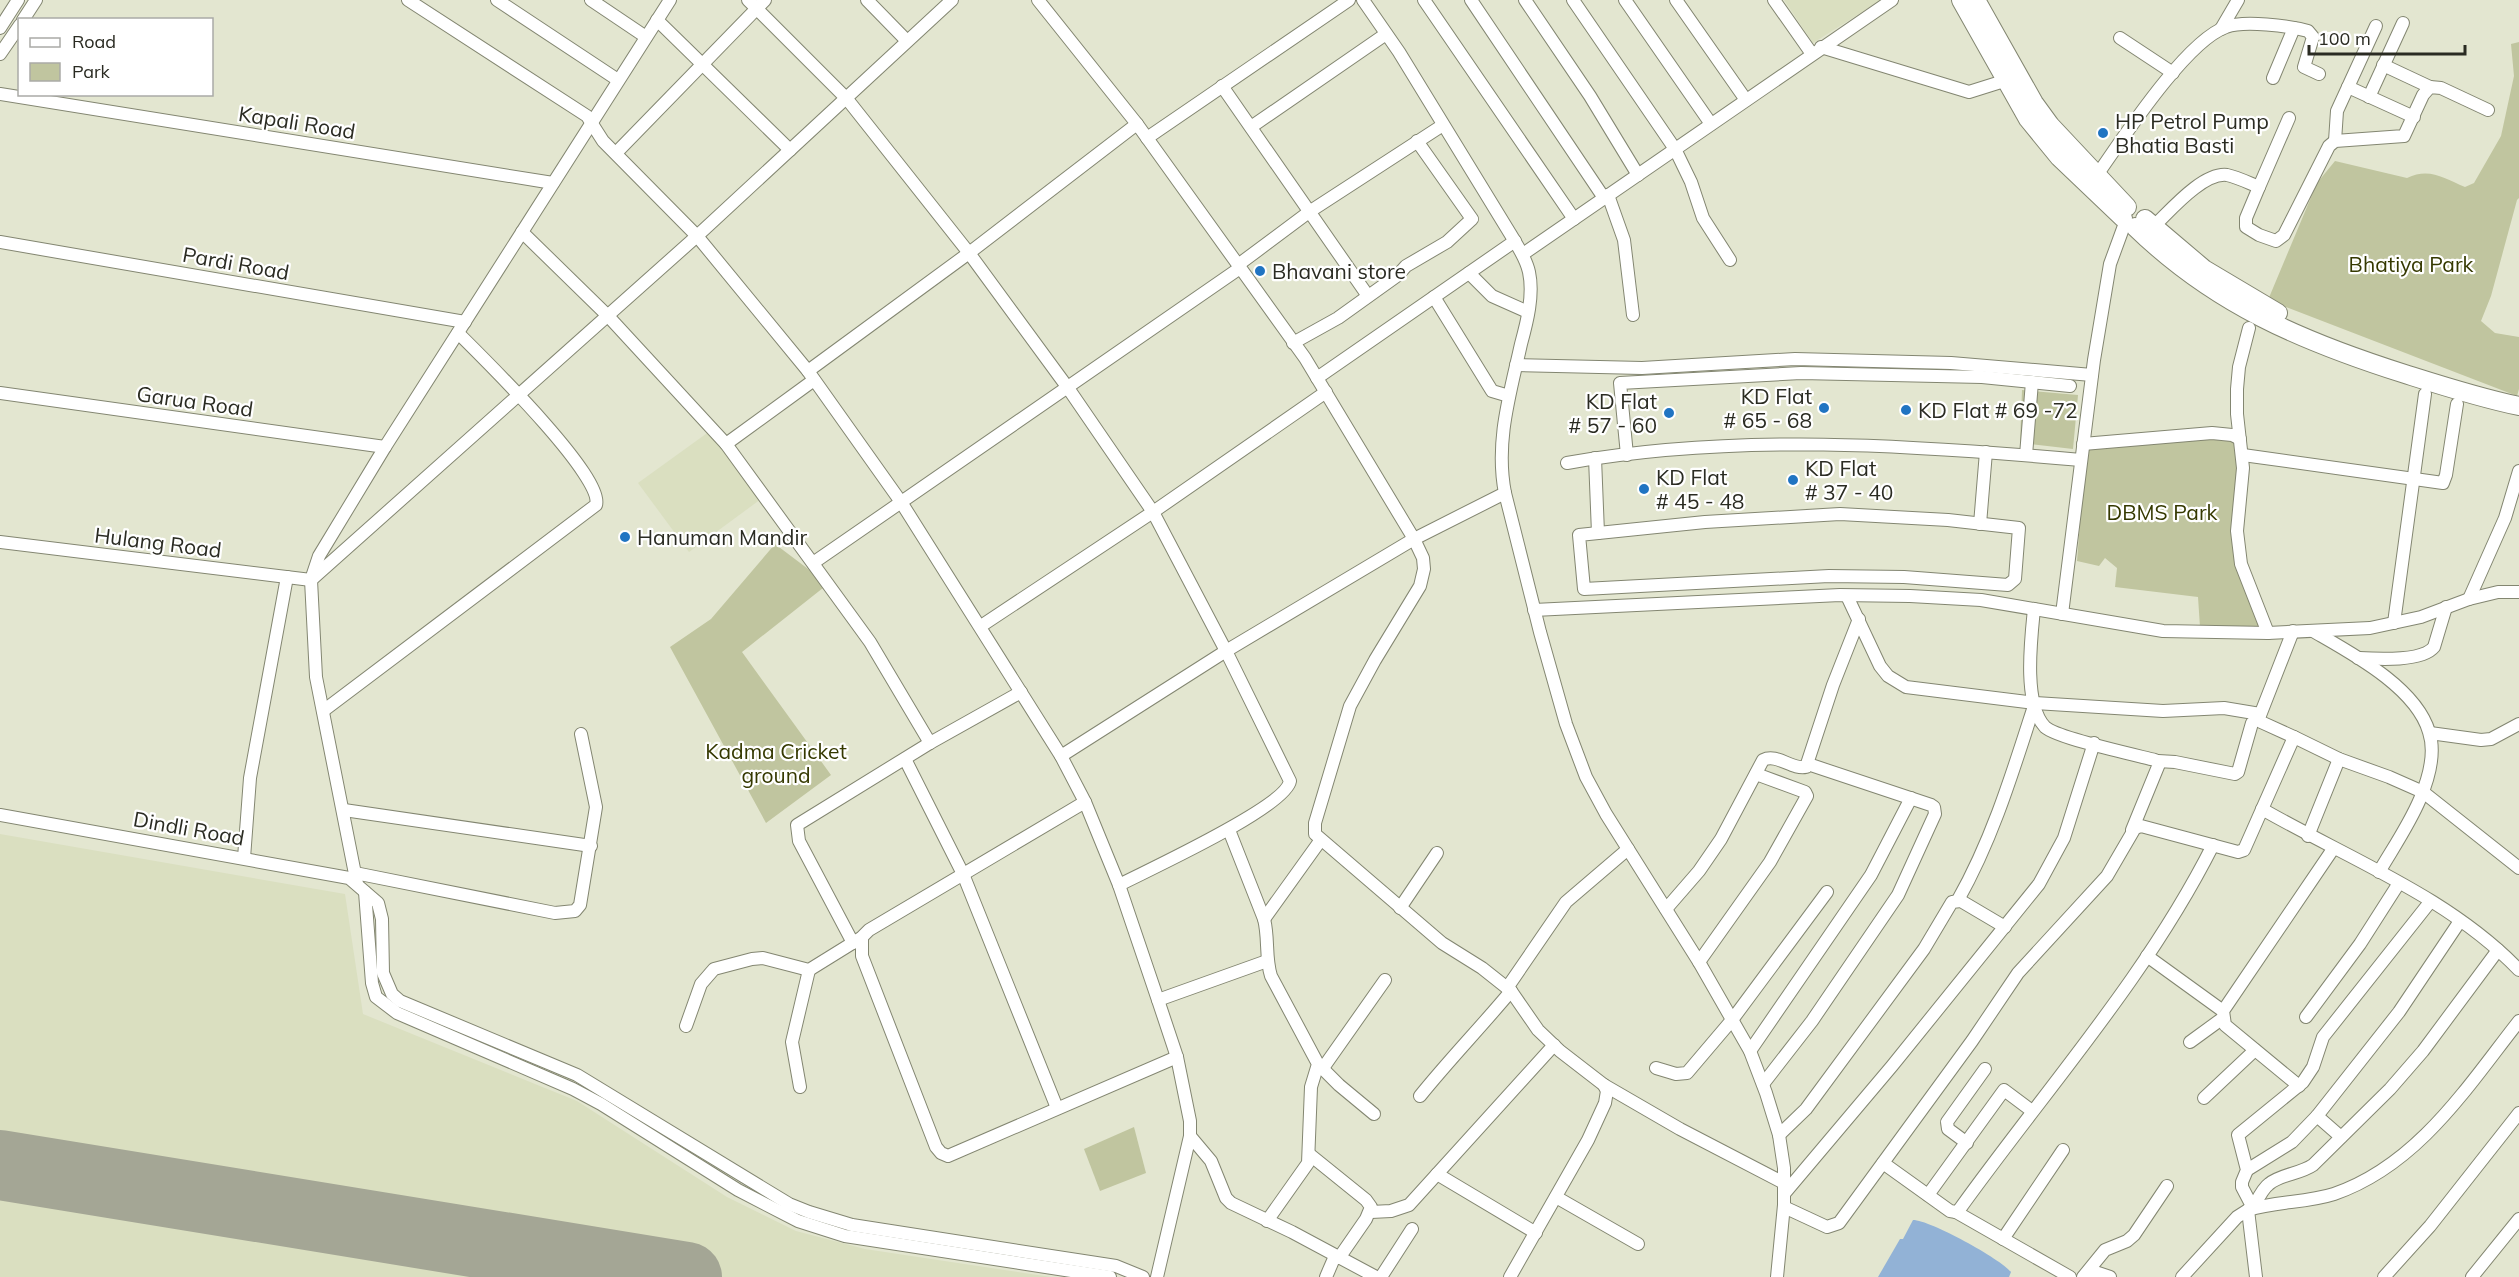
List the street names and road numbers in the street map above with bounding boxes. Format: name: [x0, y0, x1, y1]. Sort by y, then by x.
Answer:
street label: Kapali Road: [237, 100, 357, 144]
street label: Pardi Road: [181, 241, 291, 285]
street label: Garua Road: [135, 380, 255, 422]
street label: Hulang Road: [93, 521, 223, 563]
street label: Dindli Road: [131, 805, 247, 851]

